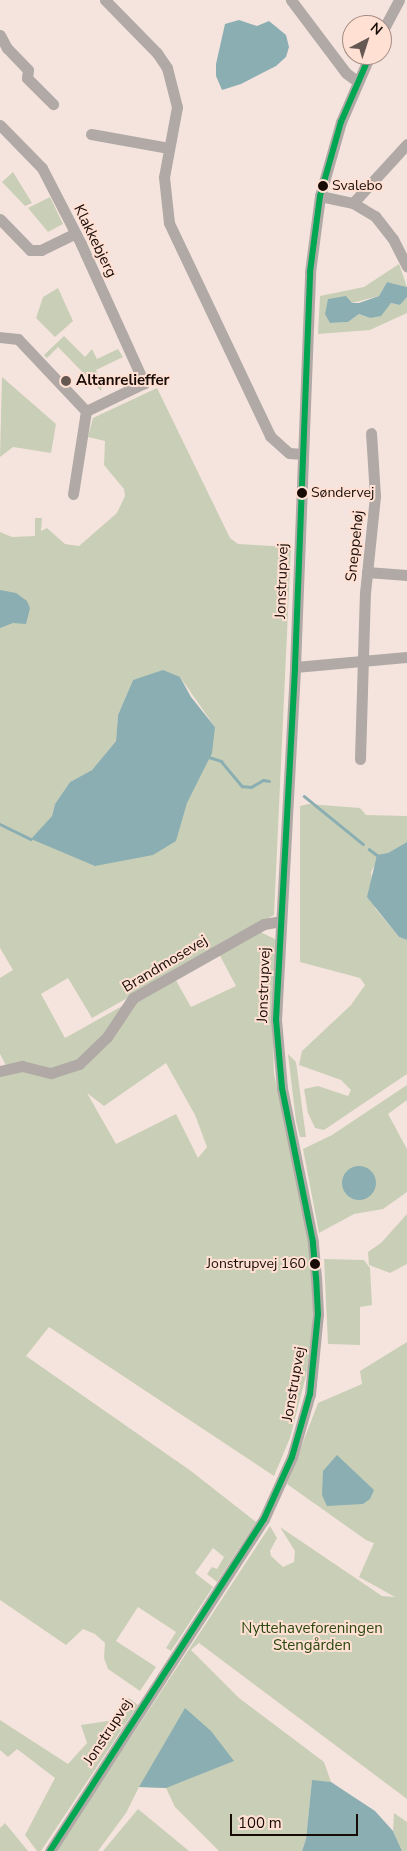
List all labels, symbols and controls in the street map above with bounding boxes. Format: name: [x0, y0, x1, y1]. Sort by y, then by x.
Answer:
north arrow: [342, 15, 392, 65]
text: N: [366, 18, 386, 40]
place label: Svalebo: [332, 178, 382, 194]
marker: Svalebo: [318, 181, 328, 191]
street label: Klakkebjerg: [70, 202, 120, 280]
place label: Altanrelieffer: [76, 372, 169, 390]
marker: Altanrelieffer: [60, 375, 72, 387]
place label: Søndervej: [311, 485, 374, 501]
marker: Søndervej: [297, 488, 307, 498]
street label: Sneppehøj: [342, 509, 368, 583]
street label: Jonstrupvej: [272, 543, 292, 619]
street label: Brandmosevej: [119, 932, 211, 996]
street label: Jonstrupvej: [254, 947, 274, 1023]
place label: Jonstrupvej 160: [207, 1256, 306, 1272]
marker: Jonstrupvej 160: [310, 1259, 320, 1269]
street label: Jonstrupvej: [279, 1345, 309, 1423]
park label: Nyttehaveforeningen Stengården: [241, 1619, 383, 1654]
street label: Jonstrupvej: [80, 1695, 136, 1769]
scale bar: [232, 1804, 360, 1836]
text: 100 m: [238, 1813, 282, 1833]

